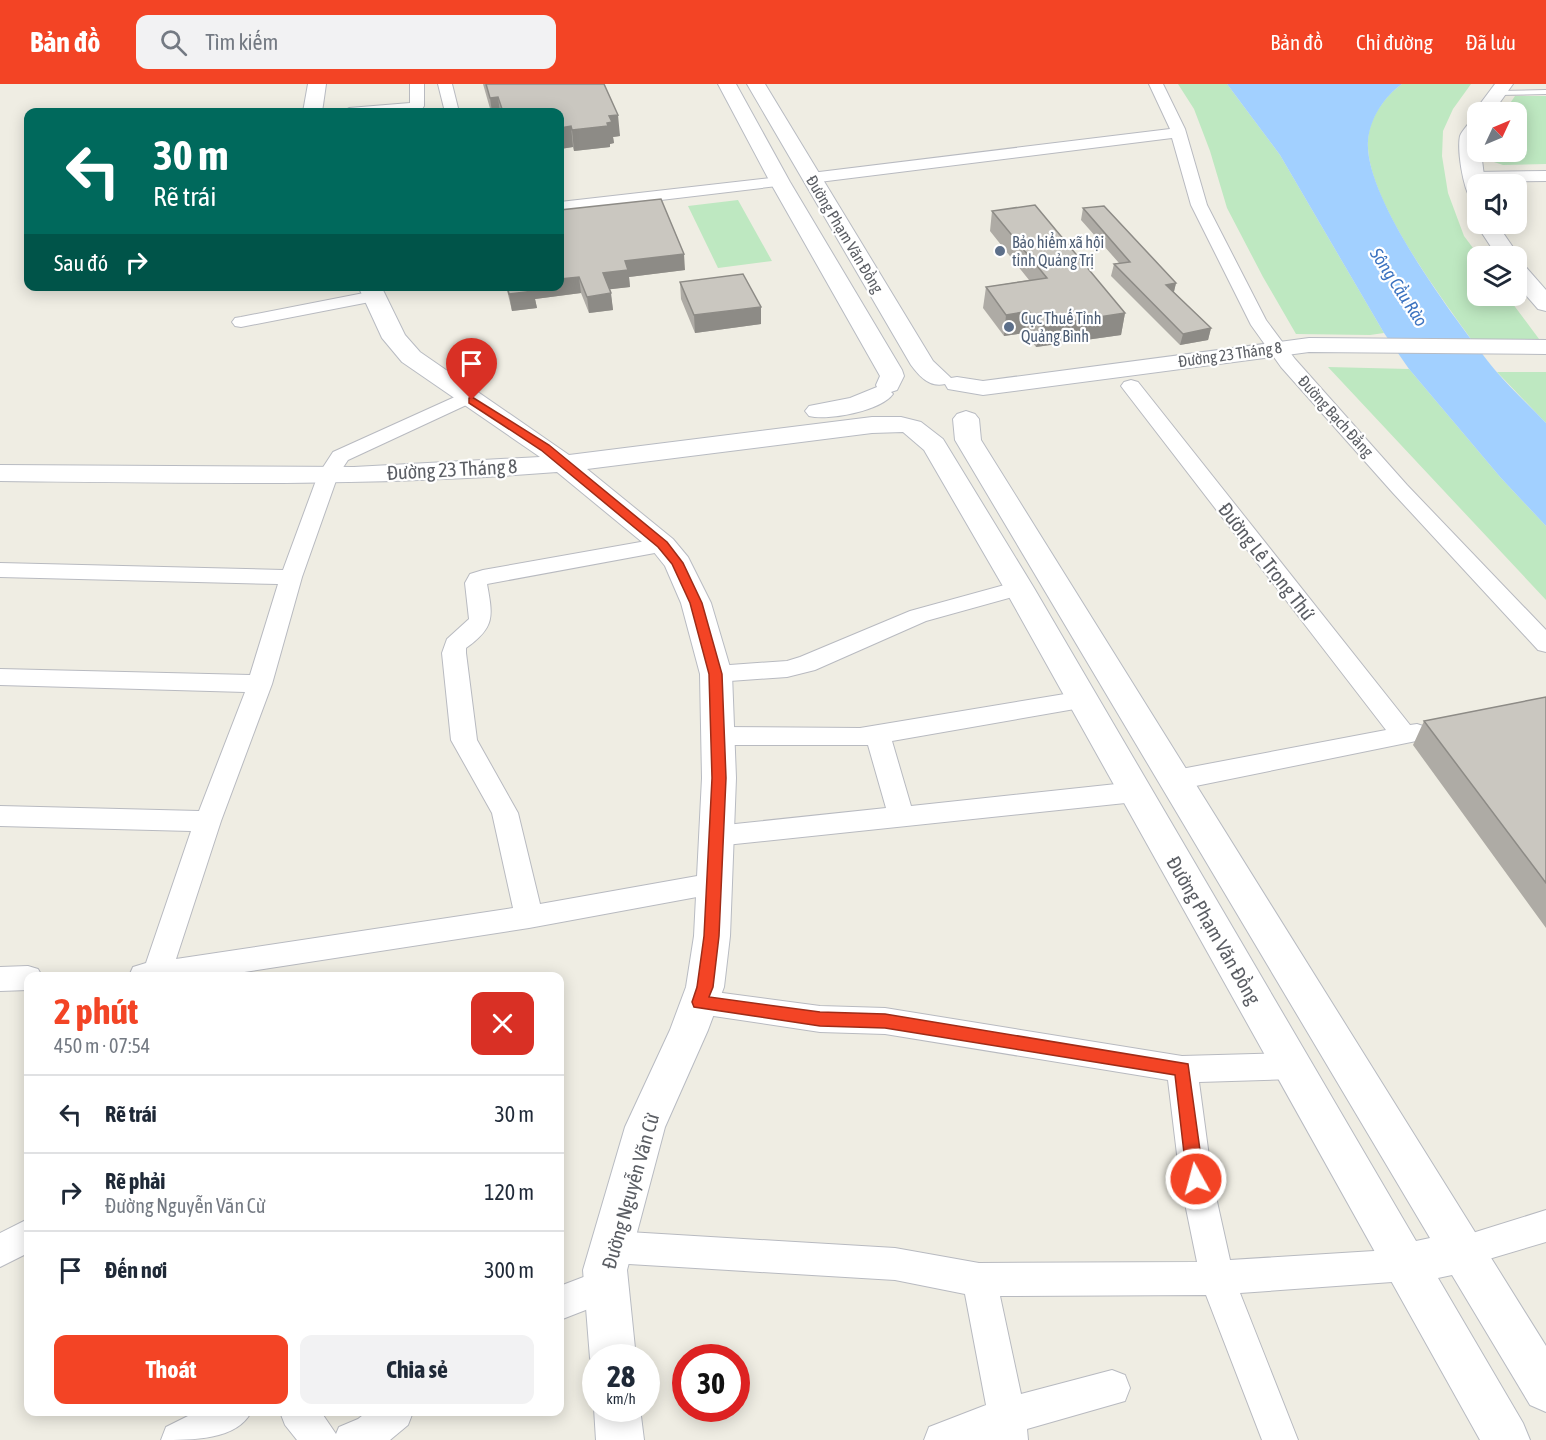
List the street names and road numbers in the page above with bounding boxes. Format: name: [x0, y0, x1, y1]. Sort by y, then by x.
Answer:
street label: Đường Phạm Văn Đồng: [802, 172, 888, 297]
street label: Đường 23 Tháng 8: [1177, 338, 1283, 371]
street label: Đường Bạch Đằng: [1294, 372, 1377, 461]
street label: Đường 23 Tháng 8: [386, 454, 518, 484]
street label: Đường Lê Trọng Thứ: [1214, 498, 1320, 624]
street label: Đường Phạm Văn Đồng: [1162, 852, 1266, 1008]
street label: Đường Nguyễn Văn Cừ: [597, 1110, 663, 1271]

